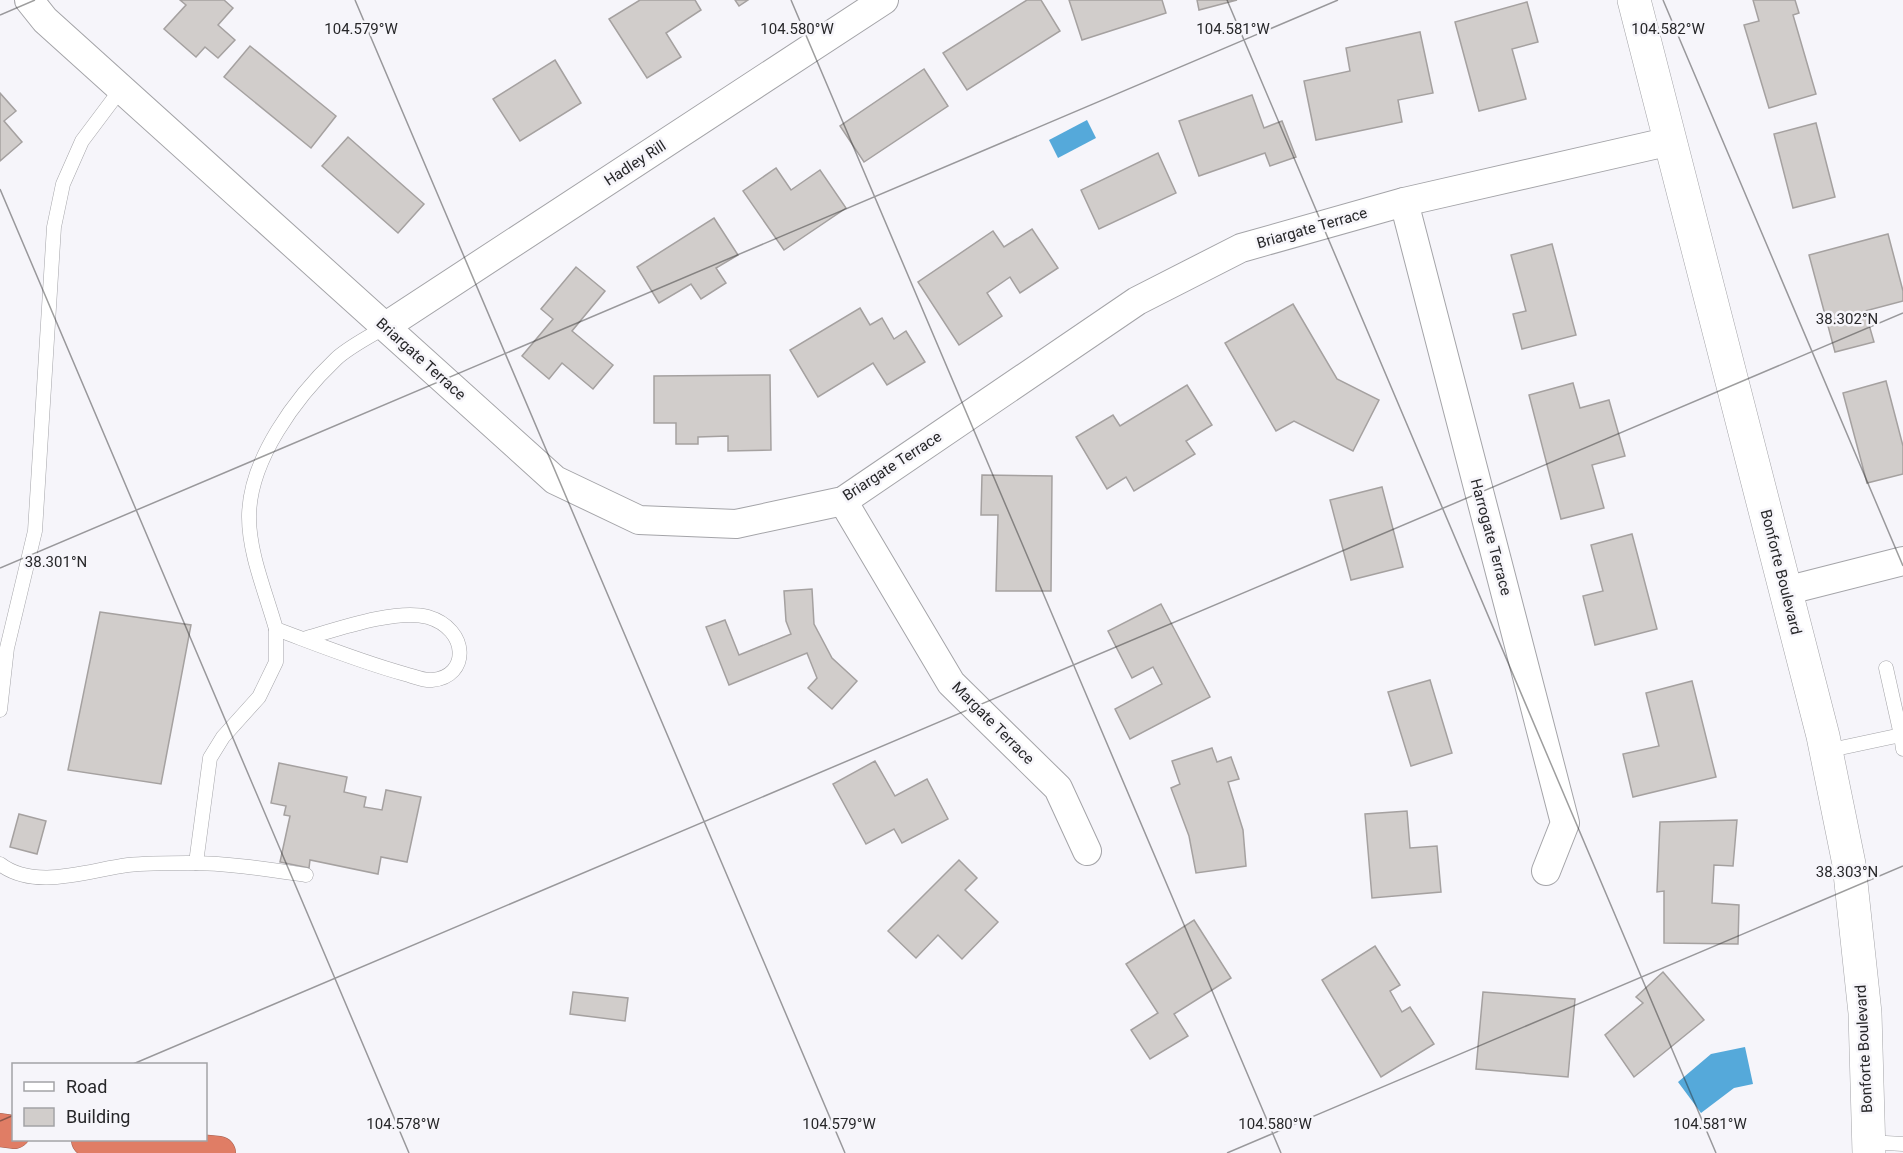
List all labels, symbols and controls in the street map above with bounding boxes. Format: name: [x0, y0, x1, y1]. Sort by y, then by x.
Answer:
text: 104.579°W: [324, 20, 398, 38]
text: 104.580°W: [760, 20, 834, 38]
text: 104.581°W: [1196, 20, 1270, 38]
text: 104.582°W: [1631, 20, 1705, 38]
street label: Hadley Rill: [601, 136, 669, 190]
street label: Briargate Terrace: [1255, 204, 1369, 252]
text: 38.302°N: [1816, 310, 1878, 328]
street label: Briargate Terrace: [373, 314, 469, 404]
street label: Briargate Terrace: [839, 427, 945, 505]
street label: Harrogate Terrace: [1467, 477, 1515, 597]
street label: Bonforte Boulevard: [1757, 508, 1805, 636]
text: 38.301°N: [25, 553, 87, 571]
street label: Margate Terrace: [948, 678, 1038, 768]
text: 38.303°N: [1816, 863, 1878, 881]
street label: Bonforte Boulevard: [1852, 984, 1876, 1114]
legend: [12, 1063, 207, 1141]
text: Road: [66, 1076, 107, 1097]
text: Building: [66, 1106, 130, 1127]
text: 104.578°W: [366, 1115, 440, 1133]
text: 104.579°W: [802, 1115, 876, 1133]
text: 104.580°W: [1238, 1115, 1312, 1133]
text: 104.581°W: [1673, 1115, 1747, 1133]

